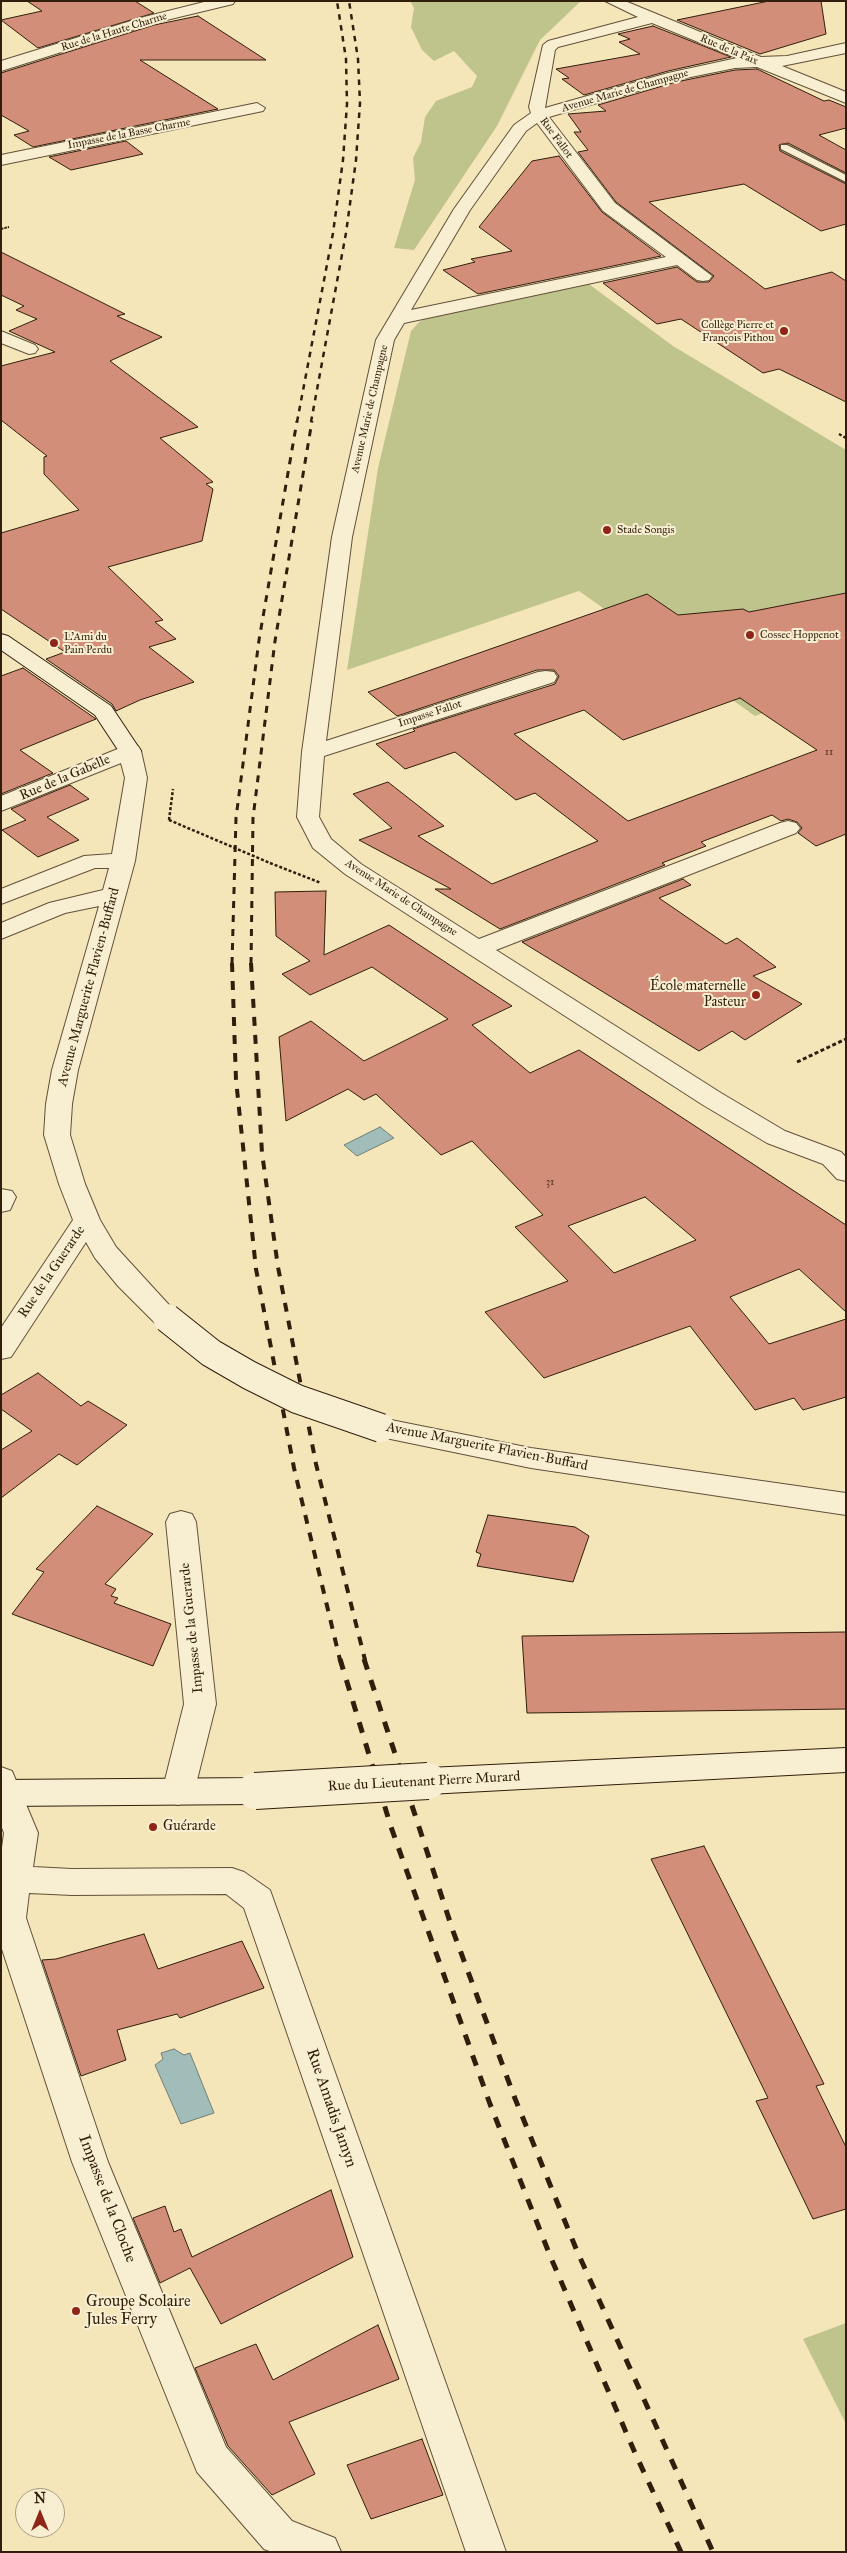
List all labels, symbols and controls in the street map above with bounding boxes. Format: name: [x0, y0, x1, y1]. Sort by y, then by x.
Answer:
street label: Rue de la Haute Charme: [59, 10, 169, 54]
street label: Rue de la Paix: [698, 32, 760, 68]
street label: Avenue Marie de Champagne: [560, 67, 690, 115]
street label: Rue Fallot: [537, 115, 575, 161]
street label: Impasse de la Basse Charme: [67, 116, 191, 152]
place label: Collège Pierre et François Pithou: [701, 318, 774, 344]
marker: Collège Pierre et François Pithou: [778, 325, 790, 337]
street label: Avenue Marie de Champagne: [349, 344, 391, 474]
place label: Stade Songis: [617, 523, 674, 537]
marker: Stade Songis: [601, 524, 613, 536]
place label: Cossec Hoppenot: [760, 628, 839, 642]
marker: Cossec Hoppenot: [744, 629, 756, 641]
place label: L'Ami du Pain Perdu: [64, 630, 112, 656]
marker: L'Ami du Pain Perdu: [48, 637, 60, 649]
street label: Impasse Fallot: [397, 698, 463, 730]
house number: 11: [825, 745, 833, 759]
street label: Rue de la Gabelle: [17, 751, 113, 805]
street label: Avenue Marie de Champagne: [342, 857, 460, 939]
street label: Avenue Marguerite Flavien-Buffard: [54, 886, 124, 1088]
place label: École maternelle Pasteur: [650, 979, 746, 1012]
marker: École maternelle Pasteur: [750, 989, 762, 1001]
house number: 31: [546, 1175, 554, 1189]
street label: Rue de la Guerarde: [15, 1223, 89, 1321]
street label: Avenue Marguerite Flavien-Buffard: [385, 1419, 589, 1475]
street label: Impasse de la Guerarde: [177, 1562, 207, 1694]
street label: Rue du Lieutenant Pierre Murard: [327, 1769, 521, 1795]
place label: Guérarde: [163, 1819, 216, 1835]
marker: Guérarde: [147, 1821, 159, 1833]
street label: Rue Amadis Jamyn: [302, 2046, 360, 2170]
street label: Impasse de la Cloche: [74, 2132, 140, 2266]
place label: Groupe Scolaire Jules Ferry: [86, 2292, 191, 2330]
marker: Groupe Scolaire Jules Ferry: [70, 2305, 82, 2317]
north arrow: [15, 2488, 65, 2538]
text: N: [34, 2490, 46, 2507]

